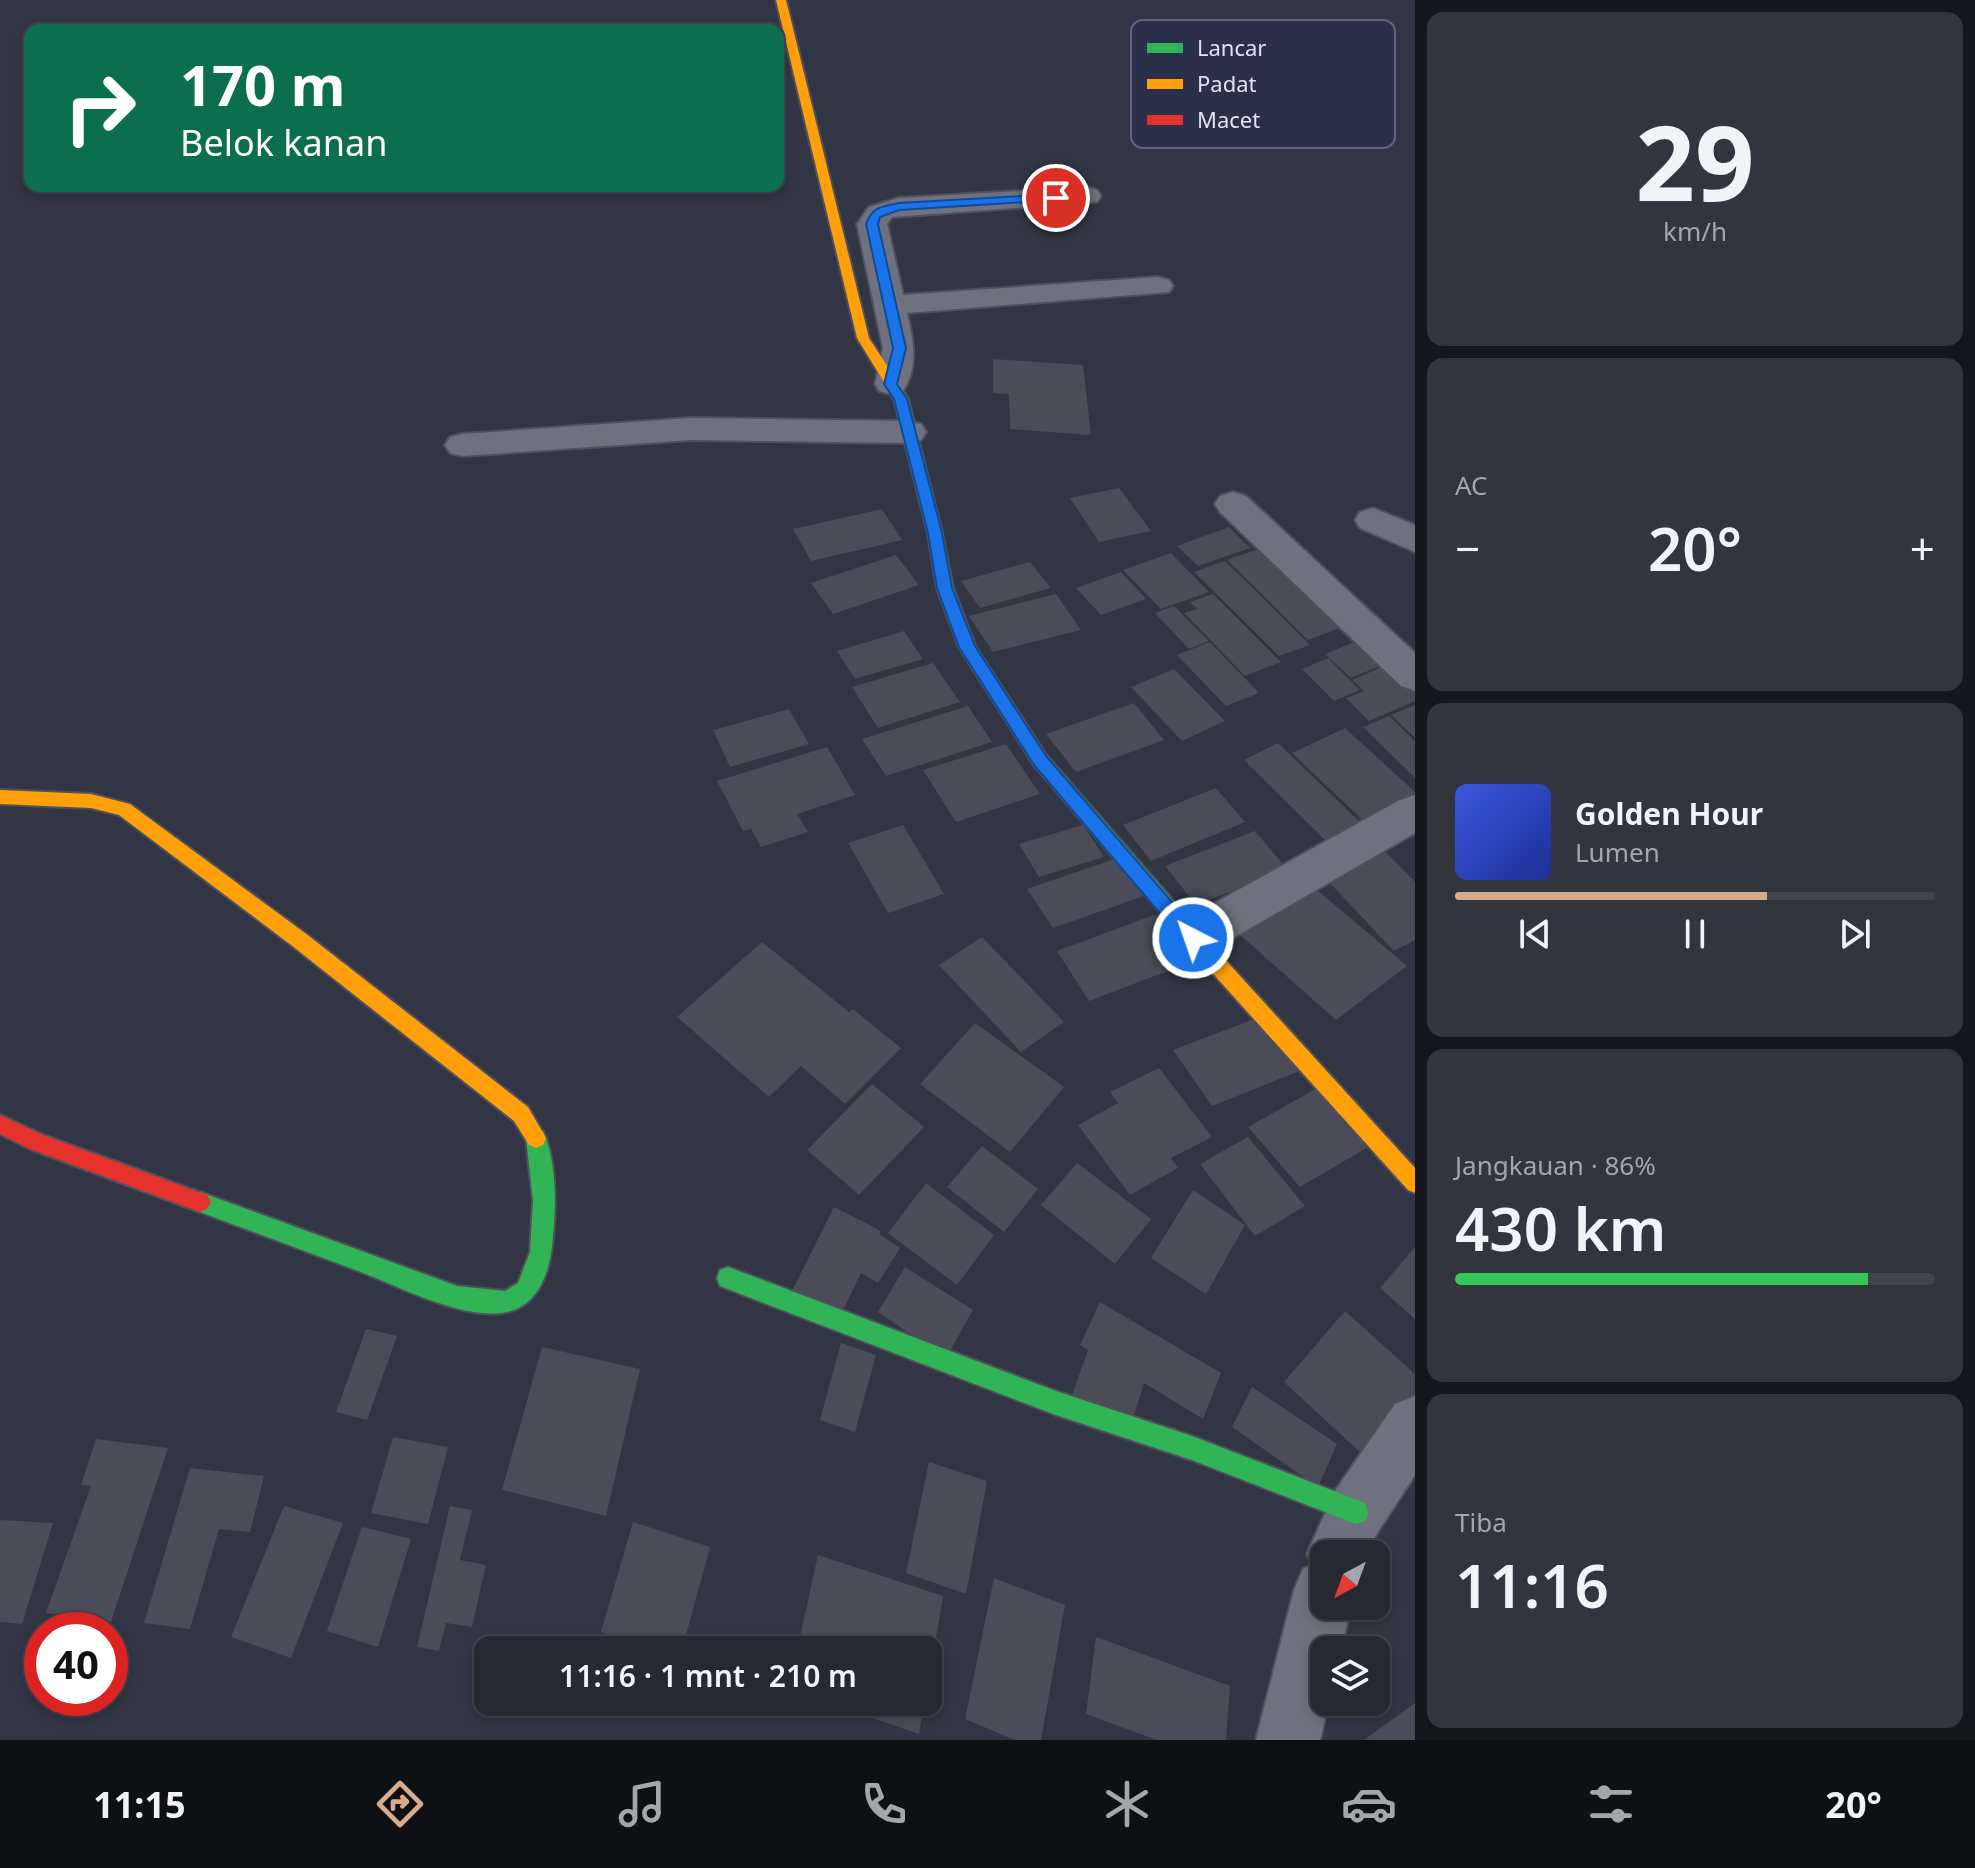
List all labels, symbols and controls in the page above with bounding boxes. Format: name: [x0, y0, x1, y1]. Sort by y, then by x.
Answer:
legend: [1131, 20, 1395, 148]
text: Lancar: [1197, 32, 1266, 62]
text: 170 m: [180, 46, 345, 122]
icon: right: [48, 56, 152, 160]
text: Padat: [1197, 68, 1257, 98]
text: 29: [1636, 90, 1754, 231]
text: Macet: [1197, 104, 1260, 134]
text: Belok kanan: [180, 118, 387, 167]
pin: [1022, 164, 1090, 232]
icon: arrive: [1034, 176, 1078, 220]
text: km/h: [1663, 213, 1727, 249]
text: AC: [1455, 467, 1488, 503]
text: 20°: [1648, 507, 1742, 589]
text: −: [1455, 518, 1480, 578]
text: +: [1910, 518, 1935, 578]
text: Golden Hour: [1575, 793, 1763, 834]
text: Lumen: [1575, 834, 1660, 870]
position arrow: [1151, 896, 1235, 980]
icon: previous: [1513, 912, 1557, 956]
icon: pause: [1673, 912, 1717, 956]
icon: next: [1833, 912, 1877, 956]
text: Jangkauan · 86%: [1455, 1147, 1656, 1183]
text: 430 km: [1455, 1187, 1666, 1269]
text: Tiba: [1455, 1504, 1507, 1540]
north arrow: [1310, 1540, 1390, 1620]
map controls: [1310, 1540, 1390, 1716]
text: 11:16: [1455, 1544, 1609, 1626]
speed limit sign: 40: [24, 1612, 128, 1716]
button: layers: [1310, 1636, 1390, 1716]
text: 11:16 · 1 mnt · 210 m: [559, 1655, 857, 1696]
icon: directions: [372, 1776, 428, 1832]
icon: music: [614, 1776, 670, 1832]
icon: phone: [856, 1776, 912, 1832]
icon: climate: [1099, 1776, 1155, 1832]
icon: car: [1341, 1776, 1397, 1832]
icon: filters: [1583, 1776, 1639, 1832]
text: 11:15: [93, 1780, 186, 1829]
text: 20°: [1825, 1780, 1882, 1829]

